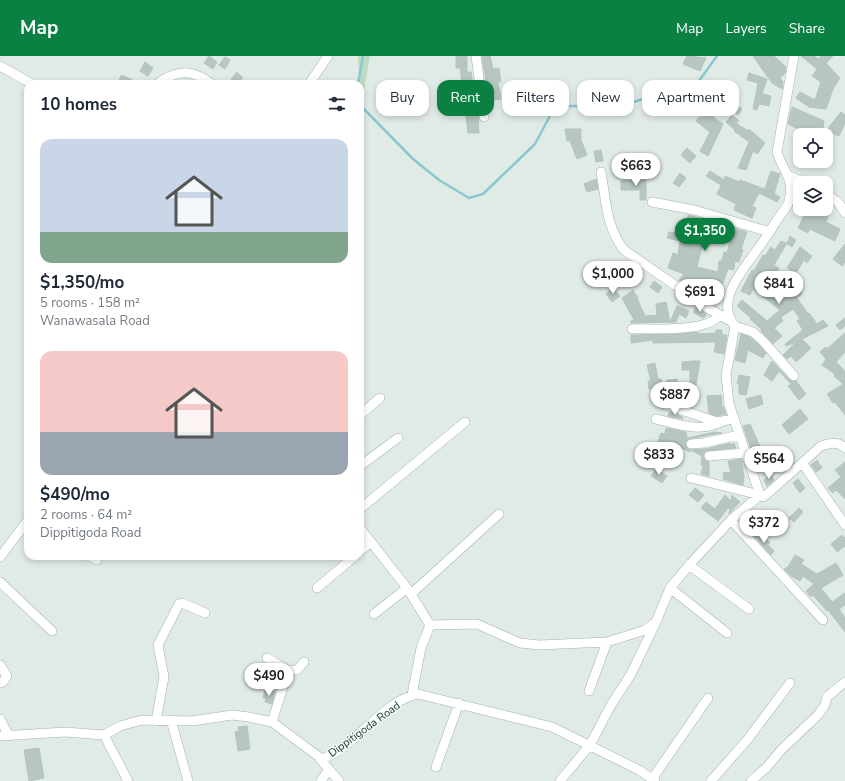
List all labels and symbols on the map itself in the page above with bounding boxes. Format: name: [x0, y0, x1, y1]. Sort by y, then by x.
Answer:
pin: $663: [612, 153, 660, 187]
pin: $1,350: [672, 218, 738, 252]
pin: $1,000: [580, 261, 646, 295]
pin: $841: [755, 271, 803, 305]
pin: $691: [676, 279, 724, 313]
pin: $887: [651, 382, 699, 416]
pin: $833: [635, 442, 683, 476]
pin: $564: [745, 446, 793, 480]
pin: $372: [740, 510, 788, 544]
pin: $490: [245, 663, 293, 697]
street label: Dippitigoda Road: [325, 698, 403, 761]

